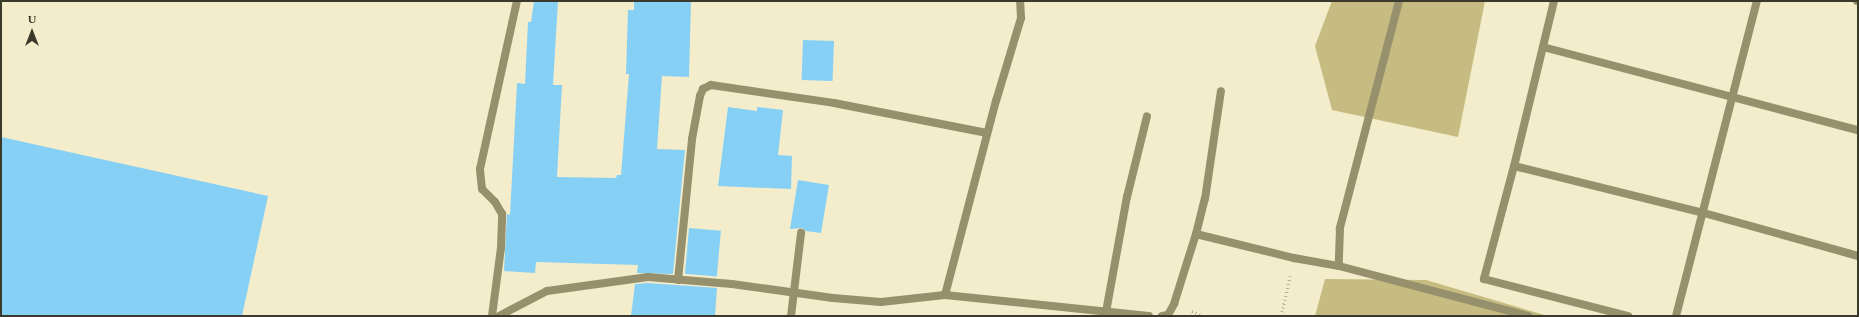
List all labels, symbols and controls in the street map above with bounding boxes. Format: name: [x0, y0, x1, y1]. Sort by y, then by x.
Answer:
text: U: [27, 11, 37, 28]
north arrow: [12, 12, 52, 52]

